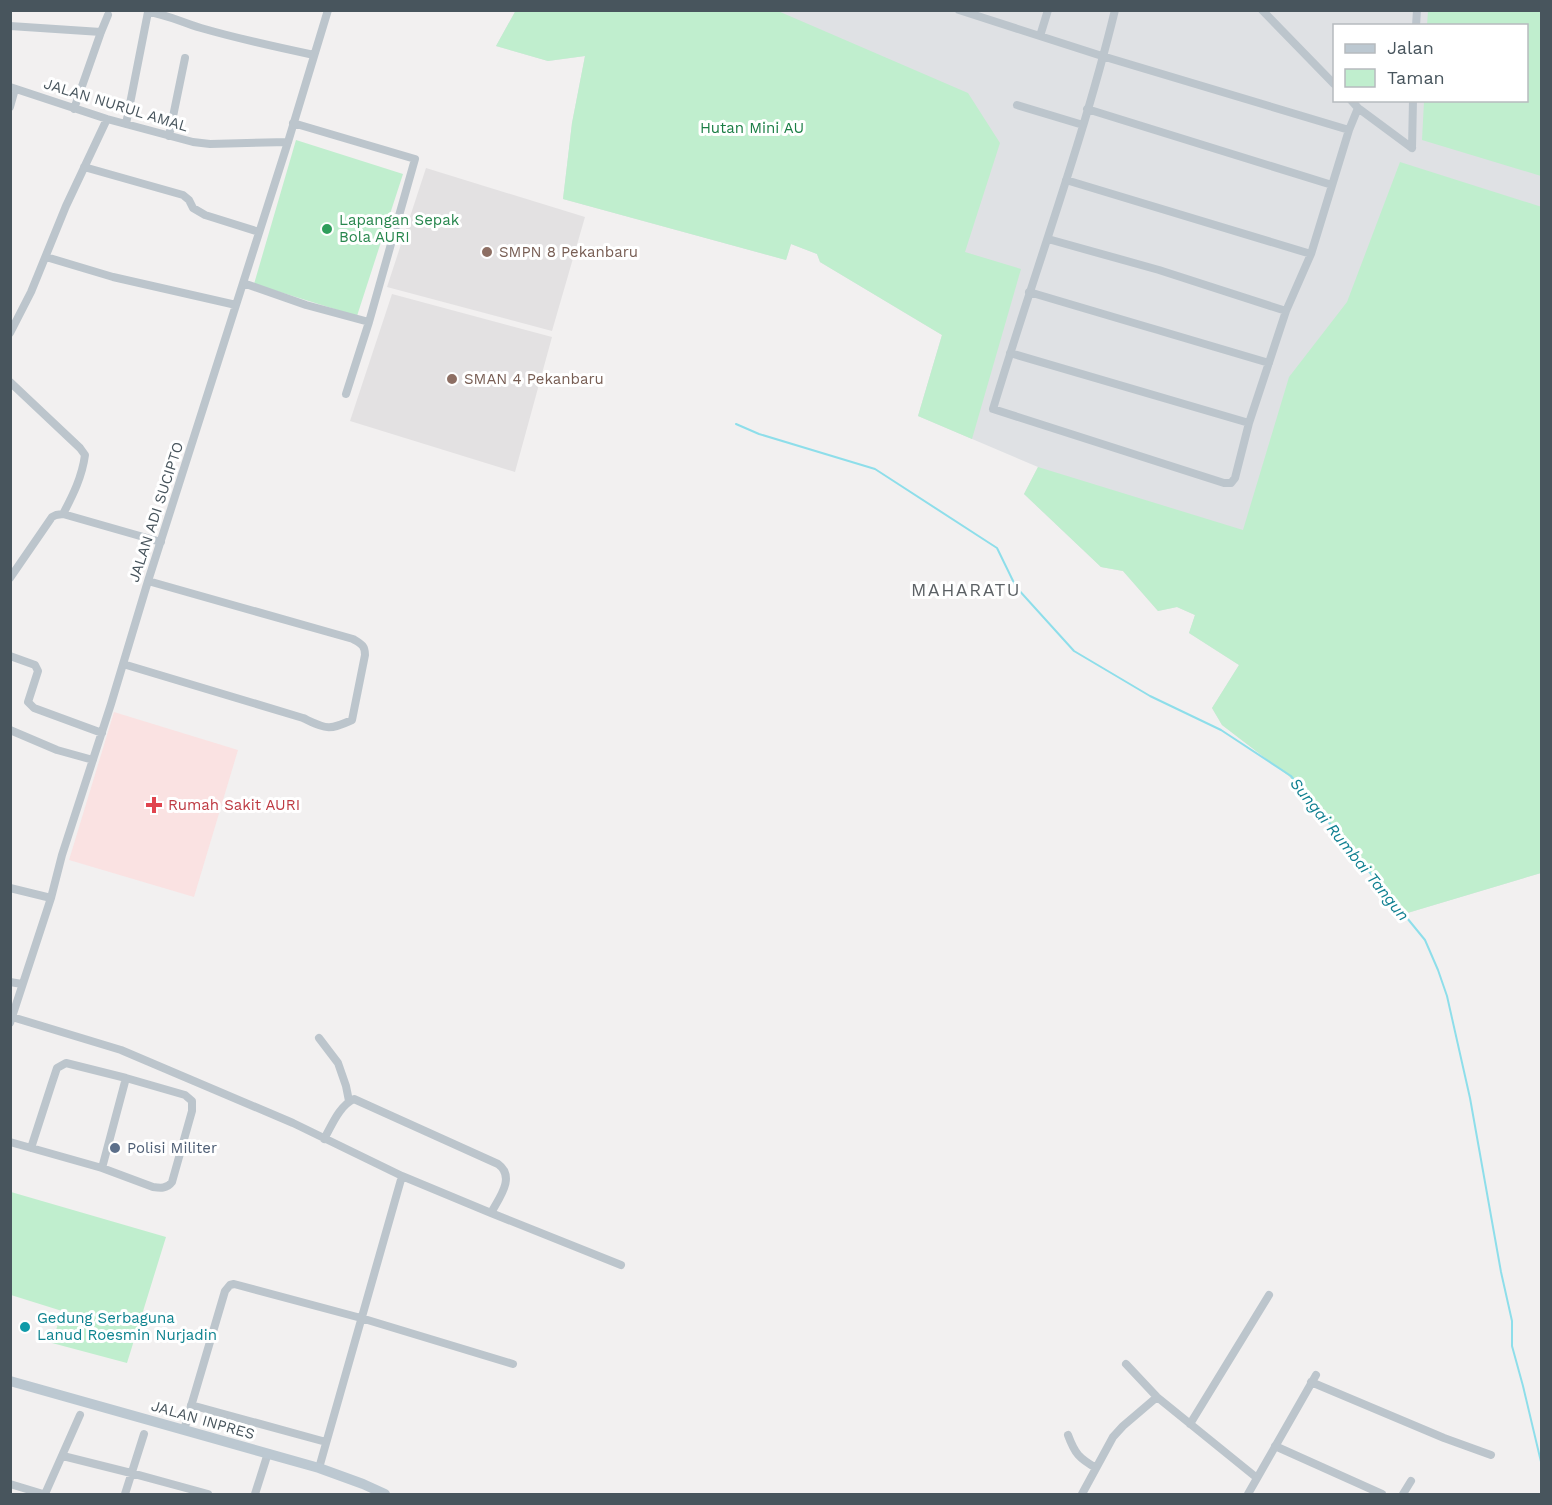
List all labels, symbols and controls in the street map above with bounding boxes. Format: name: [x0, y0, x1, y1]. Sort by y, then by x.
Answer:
legend: [1333, 24, 1528, 102]
text: Jalan: [1387, 37, 1434, 58]
text: Taman: [1387, 67, 1445, 88]
street label: JALAN NURUL AMAL: [42, 74, 190, 136]
park label: Hutan Mini AU: [700, 119, 804, 137]
place label: Lapangan Sepak Bola AURI: [339, 211, 460, 246]
marker: Lapangan Sepak Bola AURI: [320, 222, 334, 236]
place label: SMPN 8 Pekanbaru: [499, 243, 638, 261]
marker: SMPN 8 Pekanbaru: [480, 245, 494, 259]
place label: SMAN 4 Pekanbaru: [464, 370, 604, 388]
marker: SMAN 4 Pekanbaru: [445, 372, 459, 386]
street label: JALAN ADI SUCIPTO: [125, 439, 187, 585]
district label: MAHARATU: [911, 579, 1021, 600]
water label: Sungai Rumbai Tangun: [1286, 774, 1413, 925]
marker: Rumah Sakit AURI: [145, 796, 163, 814]
place label: Rumah Sakit AURI: [168, 796, 300, 814]
place label: Polisi Militer: [127, 1139, 217, 1157]
marker: Polisi Militer: [108, 1141, 122, 1155]
place label: Gedung Serbaguna Lanud Roesmin Nurjadin: [37, 1309, 217, 1344]
marker: Gedung Serbaguna Lanud Roesmin Nurjadin: [18, 1320, 32, 1334]
street label: JALAN INPRES: [149, 1397, 257, 1443]

